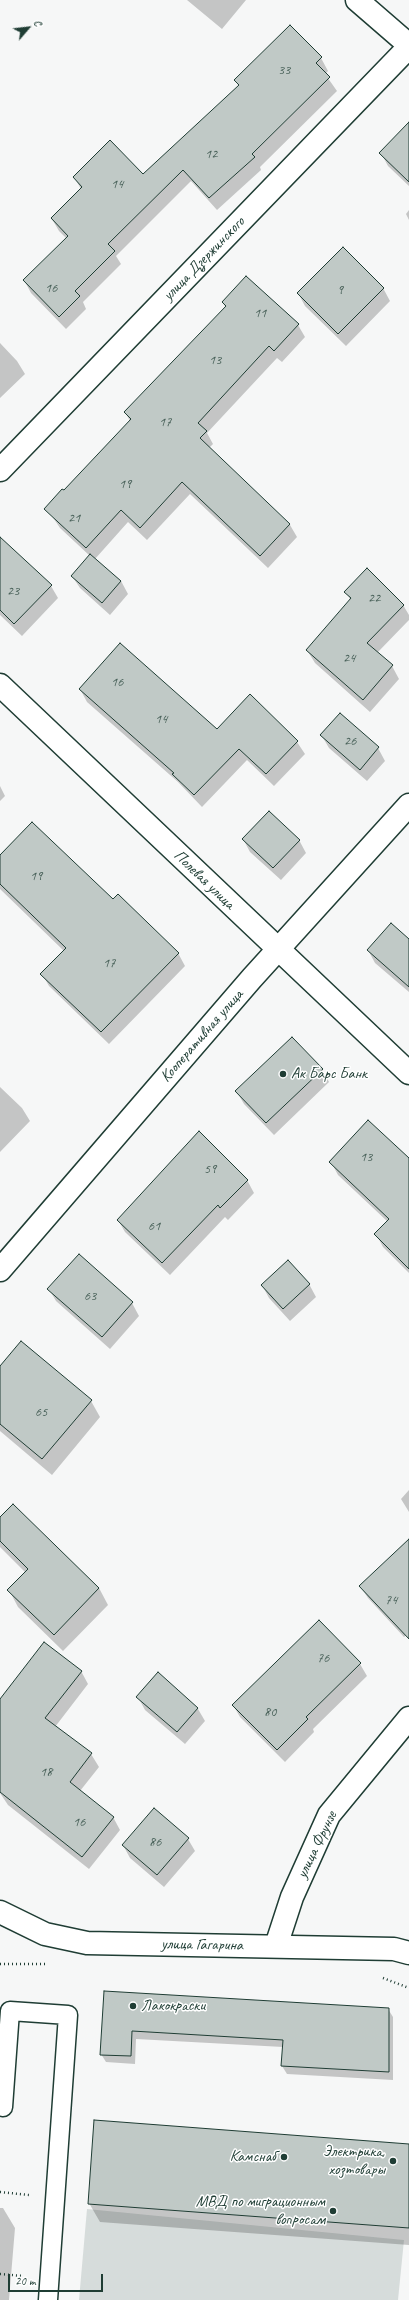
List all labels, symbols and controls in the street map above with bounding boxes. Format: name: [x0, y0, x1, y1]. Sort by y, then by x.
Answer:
north arrow: [8, 8, 48, 48]
text: С: [31, 17, 46, 28]
house number: 33: [278, 62, 290, 78]
house number: 12: [205, 146, 217, 162]
house number: 14: [111, 176, 123, 192]
street label: улица Дзержинского: [159, 213, 249, 305]
house number: 16: [45, 280, 57, 296]
house number: 9: [337, 282, 343, 298]
house number: 11: [254, 305, 266, 321]
house number: 13: [209, 352, 221, 368]
house number: 17: [159, 414, 171, 430]
house number: 19: [119, 476, 131, 492]
house number: 21: [68, 510, 80, 526]
house number: 23: [7, 583, 19, 599]
house number: 22: [368, 590, 380, 606]
house number: 24: [343, 650, 355, 666]
house number: 16: [111, 674, 123, 690]
house number: 14: [155, 711, 167, 727]
house number: 26: [344, 733, 356, 749]
street label: Полевая улица: [169, 846, 239, 914]
house number: 19: [30, 868, 42, 884]
house number: 17: [103, 955, 115, 971]
street label: Кооперативная улица: [156, 986, 248, 1086]
place label: Ак Барс Банк: [291, 1064, 367, 1084]
marker: Ак Барс Банк: [278, 1069, 288, 1079]
house number: 13: [360, 1149, 372, 1165]
house number: 59: [204, 1161, 216, 1177]
house number: 61: [148, 1218, 160, 1234]
house number: 63: [84, 1288, 96, 1304]
house number: 65: [35, 1404, 47, 1420]
house number: 74: [385, 1592, 397, 1608]
house number: 76: [317, 1650, 329, 1666]
house number: 80: [264, 1704, 276, 1720]
house number: 18: [40, 1764, 52, 1780]
street label: улица Фрунзе: [293, 1808, 341, 1882]
house number: 16: [73, 1814, 85, 1830]
house number: 86: [149, 1834, 161, 1850]
street label: улица Гагарина: [161, 1935, 243, 1955]
place label: Лакокраски: [141, 1996, 205, 2016]
marker: Лакокраски: [128, 2001, 138, 2011]
place label: Электрика, хозтовары: [323, 2142, 385, 2180]
place label: Камснаб: [230, 2147, 276, 2167]
marker: Камснаб: [279, 2152, 289, 2162]
marker: Электрика, хозтовары: [388, 2156, 398, 2166]
place label: МВД по миграционным вопросам: [196, 2192, 325, 2230]
marker: МВД по миграционным вопросам: [328, 2206, 338, 2216]
scale bar: [10, 2266, 105, 2292]
text: 20 m: [15, 2273, 35, 2289]

